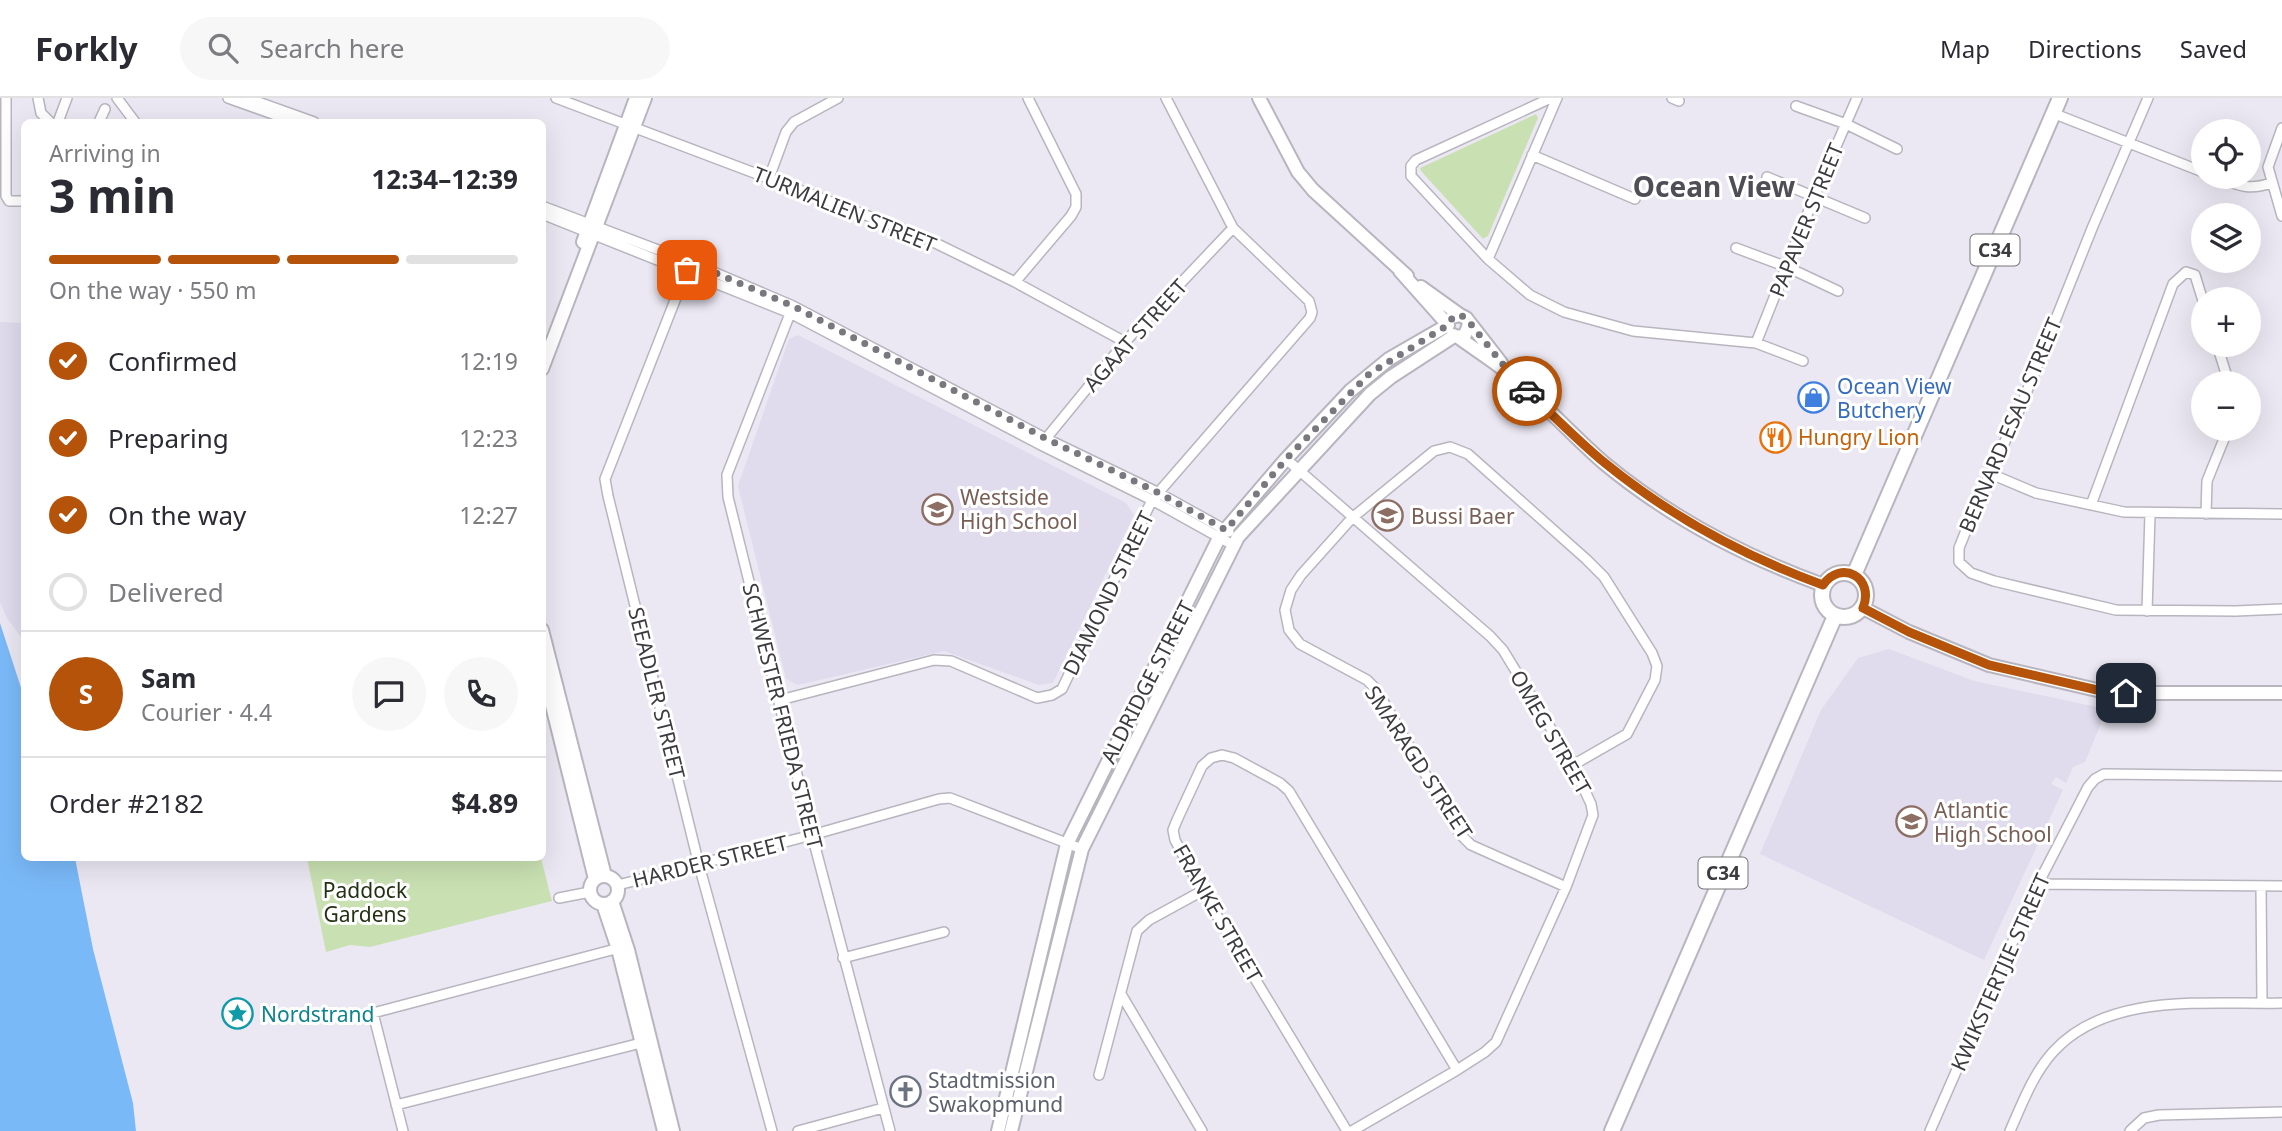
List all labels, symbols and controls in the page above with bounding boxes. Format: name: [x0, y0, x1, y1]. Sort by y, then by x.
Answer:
search box: [180, 17, 670, 80]
text: Forkly: [35, 26, 138, 71]
icon: search: [204, 29, 242, 67]
text: Search here: [260, 30, 404, 66]
text: Map: [1940, 32, 1990, 65]
text: Directions: [2028, 32, 2142, 65]
text: Saved: [2180, 32, 2247, 65]
map controls: [2191, 119, 2261, 441]
button: locate: [2191, 119, 2261, 189]
text: Arriving in: [49, 137, 161, 169]
street label: PAPAVER STREET: [1762, 139, 1850, 301]
street label: TURMALIEN STREET: [749, 159, 941, 259]
text: 12:34–12:39: [371, 161, 518, 197]
text: 3 min: [49, 164, 176, 226]
district label: Ocean View: [1633, 167, 1795, 205]
button: layers: [2191, 203, 2261, 273]
road number: C34: [1970, 234, 2020, 266]
pin: [657, 240, 717, 300]
icon: bag: [668, 251, 706, 289]
street label: AGAAT STREET: [1077, 273, 1193, 397]
text: On the way · 550 m: [49, 274, 256, 306]
button: +: [2191, 287, 2261, 357]
street label: BERNARD ESAU STREET: [1952, 313, 2068, 536]
icon: check: [49, 342, 87, 380]
text: Confirmed: [108, 343, 238, 379]
text: 12:19: [459, 345, 518, 377]
courier: [1492, 356, 1562, 426]
button: −: [2191, 371, 2261, 441]
icon: car: [1508, 372, 1546, 410]
place label: Ocean View Butchery: [1837, 372, 1952, 424]
shop icon: Ocean View Butchery: [1797, 381, 1831, 415]
icon: check: [49, 419, 87, 457]
text: Preparing: [108, 420, 229, 456]
restaurant icon: Hungry Lion: [1758, 420, 1792, 454]
text: 12:23: [459, 422, 518, 454]
place label: Hungry Lion: [1798, 423, 1919, 451]
place label: Westside High School: [960, 483, 1078, 535]
school or university icon: Westside High School: [920, 492, 954, 526]
icon: check: [49, 496, 87, 534]
text: On the way: [108, 497, 246, 533]
text: 12:27: [459, 499, 518, 531]
school or university icon: Bussi Baer: [1371, 499, 1405, 533]
place label: Bussi Baer: [1411, 502, 1515, 530]
street label: DIAMOND STREET: [1056, 506, 1160, 680]
text: Delivered: [108, 574, 224, 610]
street label: SCHWESTER FRIEDA STREET: [736, 580, 830, 852]
street label: ALDRIDGE STREET: [1094, 596, 1200, 768]
street label: SEEADLER STREET: [622, 604, 692, 782]
button: chat: [352, 657, 426, 731]
button: phone: [444, 657, 518, 731]
text: Sam: [141, 660, 196, 696]
pin: [2096, 663, 2156, 723]
street label: OMEG STREET: [1504, 665, 1598, 800]
icon: home: [2107, 674, 2145, 712]
text: S: [79, 676, 93, 712]
street label: SMARAGD STREET: [1359, 680, 1479, 844]
text: Courier · 4.4: [141, 696, 272, 728]
text: Order #2182: [49, 785, 204, 821]
text: $4.89: [451, 785, 518, 821]
place label: Atlantic High School: [1934, 796, 2052, 848]
school or university icon: Atlantic High School: [1894, 805, 1928, 839]
street label: HARDER STREET: [630, 828, 791, 894]
street label: FRANKE STREET: [1167, 839, 1269, 987]
road number: C34: [1698, 858, 1748, 888]
street label: KWIKSTERTJIE STREET: [1944, 868, 2056, 1075]
park label: Paddock Gardens: [323, 876, 408, 928]
place icon: Nordstrand: [221, 997, 255, 1031]
place label: Nordstrand: [261, 1000, 374, 1028]
place label: Stadtmission Swakopmund: [928, 1066, 1063, 1118]
church icon: Stadtmission Swakopmund: [888, 1075, 922, 1109]

